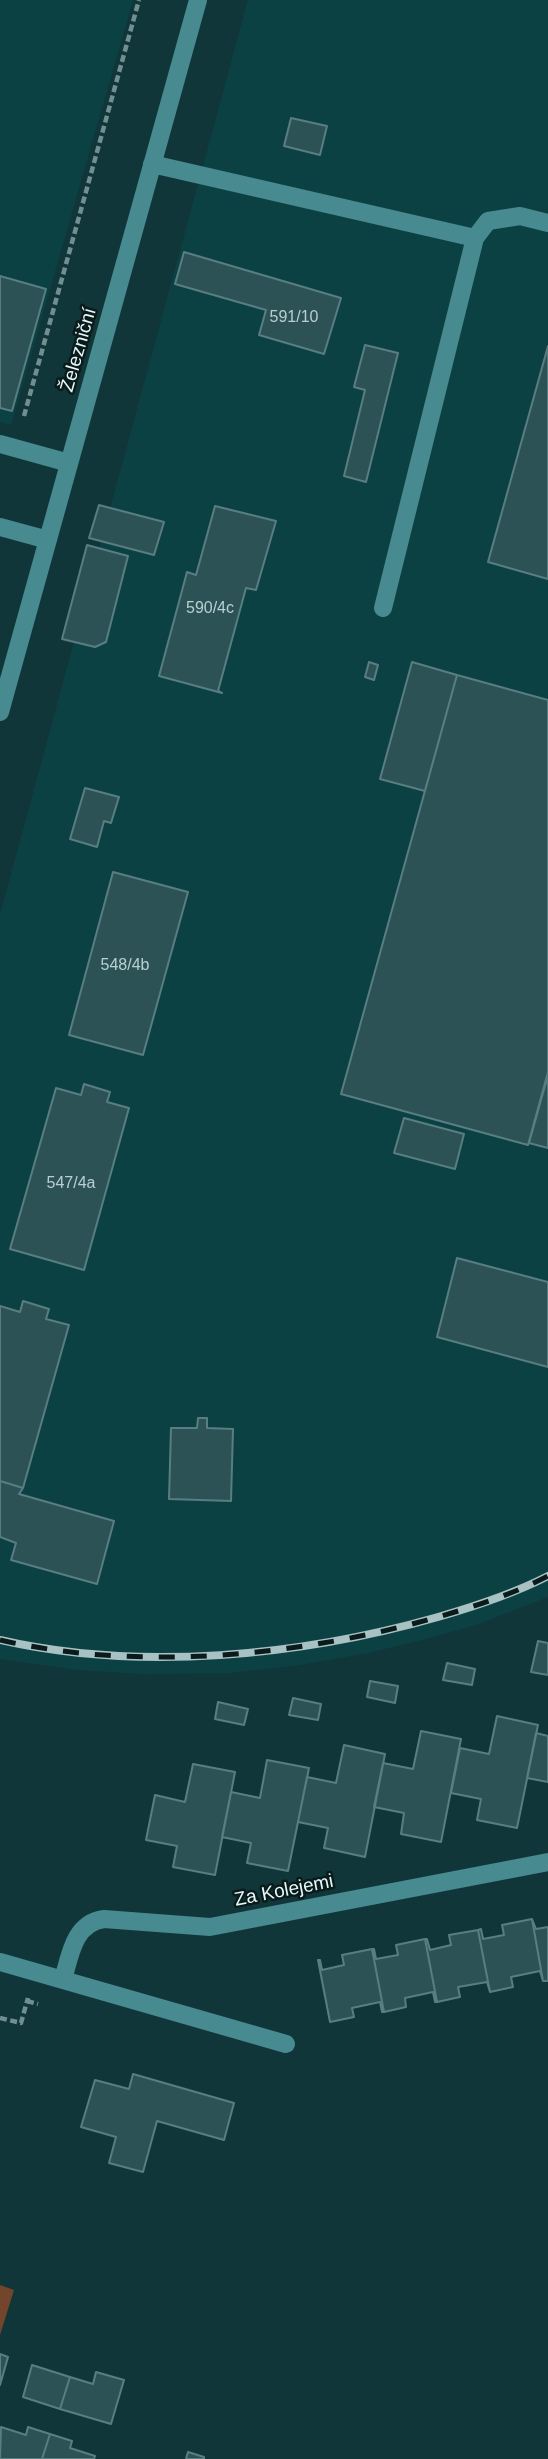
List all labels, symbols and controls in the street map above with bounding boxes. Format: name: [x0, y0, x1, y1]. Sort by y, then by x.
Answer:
street label: Železniční: [56, 305, 102, 395]
house number: 591/10: [270, 308, 318, 328]
house number: 590/4c: [186, 599, 234, 619]
house number: 548/4b: [101, 956, 149, 976]
house number: 547/4a: [47, 1174, 95, 1194]
street label: Za Kolejemi: [233, 1870, 335, 1912]

